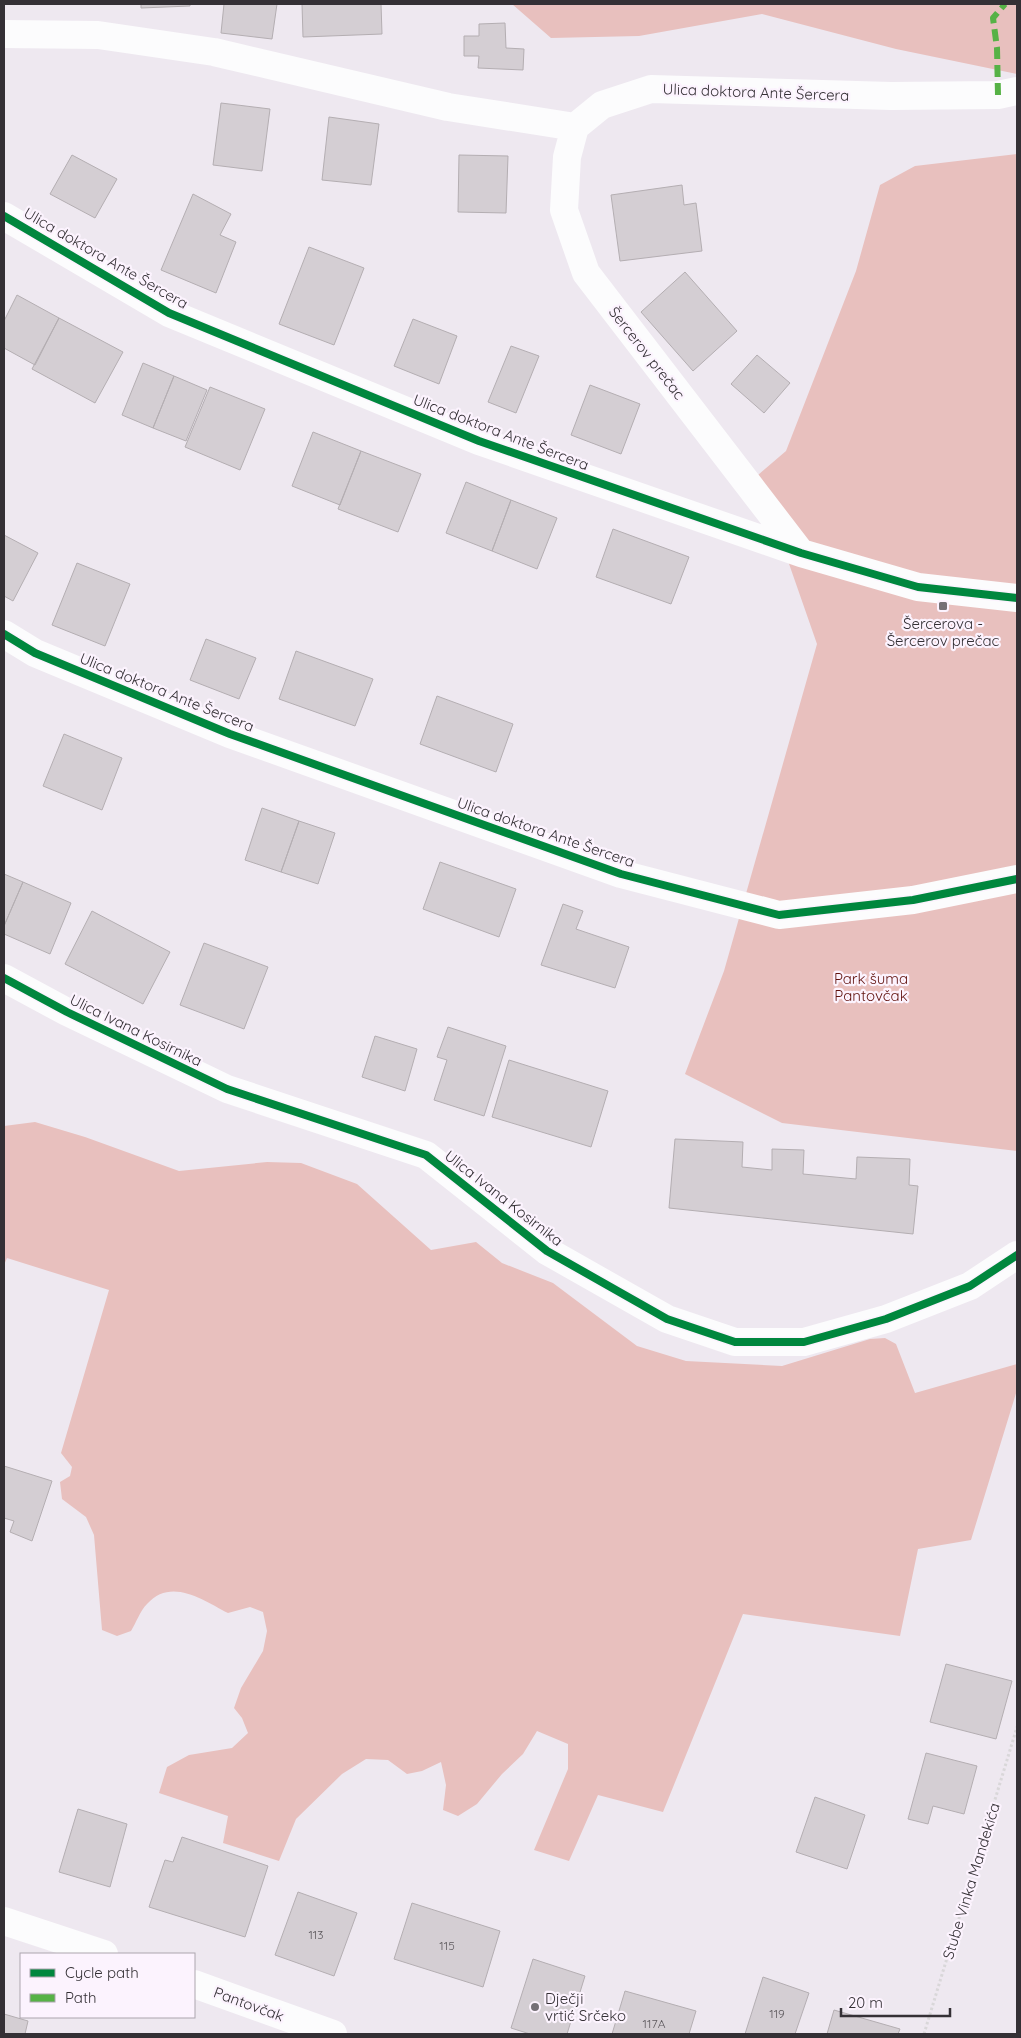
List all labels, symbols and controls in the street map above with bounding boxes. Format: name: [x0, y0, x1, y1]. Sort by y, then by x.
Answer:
street label: Ulica doktora Ante Šercera: [662, 79, 850, 105]
street label: Ulica doktora Ante Šercera: [20, 203, 192, 313]
street label: Šercerov prečac: [605, 303, 689, 403]
street label: Ulica doktora Ante Šercera: [411, 390, 591, 474]
marker: Šercerova - Šercerov prečac: [937, 600, 949, 612]
place label: Šercerova - Šercerov prečac: [887, 614, 1000, 650]
street label: Ulica doktora Ante Šercera: [77, 648, 257, 736]
street label: Ulica doktora Ante Šercera: [455, 793, 637, 871]
park label: Park šuma Pantovčak: [834, 969, 908, 1005]
street label: Ulica Ivana Kosirnika: [67, 990, 205, 1070]
street label: Ulica Ivana Kosirnika: [441, 1146, 567, 1250]
street label: Stube Vinka Mandekića: [938, 1801, 1004, 1961]
house number: 113: [308, 1927, 324, 1942]
house number: 115: [439, 1938, 455, 1953]
legend: [20, 1953, 195, 2018]
text: Cycle path: [65, 1963, 139, 1982]
street label: Pantovčak: [211, 1983, 287, 2025]
scale bar: [841, 1986, 950, 2018]
text: Path: [65, 1988, 97, 2007]
place label: Dječji vrtić Srčeko: [545, 1989, 626, 2025]
text: 20 m: [848, 1993, 883, 2012]
marker: Dječji vrtić Srčeko: [529, 2001, 541, 2013]
house number: 119: [769, 2006, 785, 2021]
house number: 117A: [643, 2016, 666, 2031]

